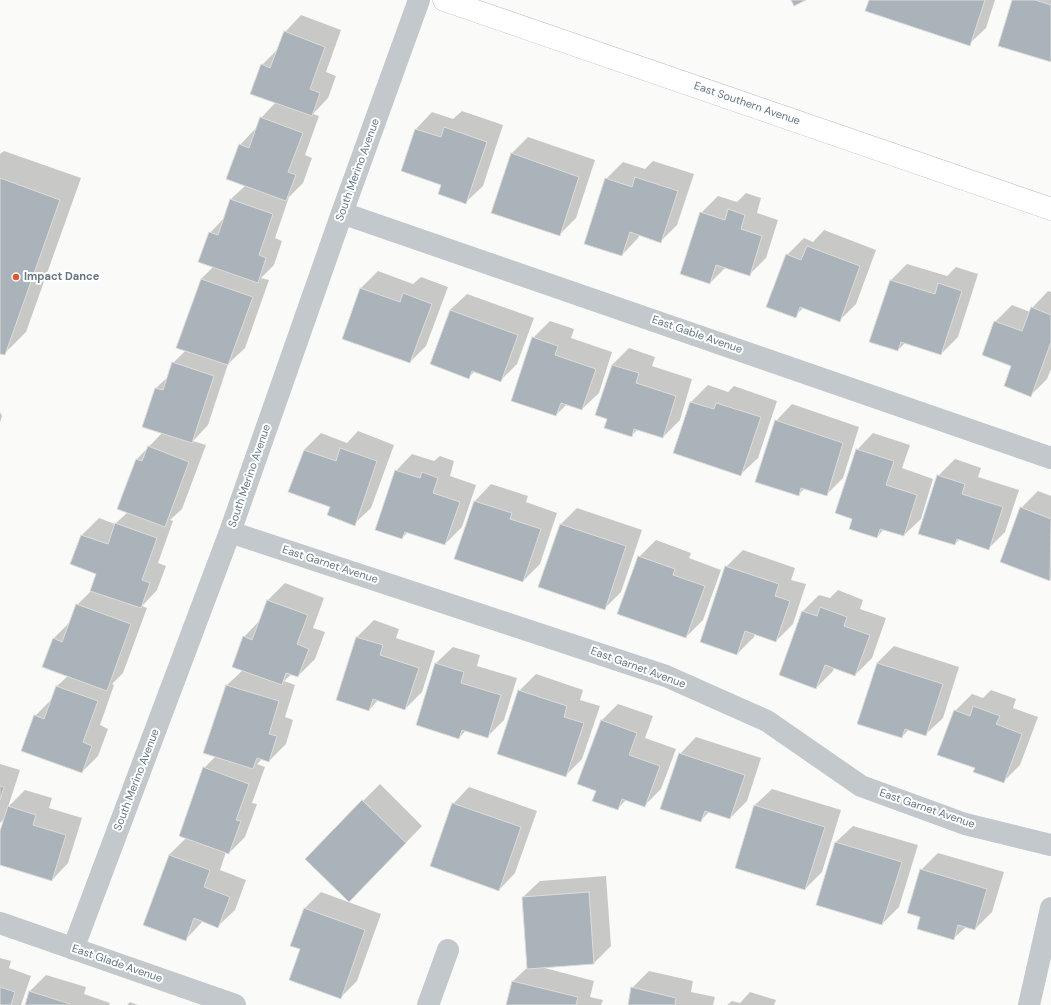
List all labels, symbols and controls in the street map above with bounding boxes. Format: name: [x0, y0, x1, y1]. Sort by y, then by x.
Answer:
street label: East Southern Avenue: [692, 80, 802, 128]
street label: South Merino Avenue: [333, 117, 383, 223]
place label: Impact Dance: [24, 270, 99, 284]
marker: Impact Dance: [11, 272, 21, 282]
street label: East Gable Avenue: [650, 313, 744, 357]
street label: South Merino Avenue: [226, 423, 274, 529]
street label: East Garnet Avenue: [280, 543, 380, 587]
street label: East Garnet Avenue: [589, 645, 687, 691]
street label: South Merino Avenue: [111, 727, 163, 833]
street label: East Garnet Avenue: [878, 786, 976, 832]
street label: East Glade Avenue: [70, 942, 164, 986]

